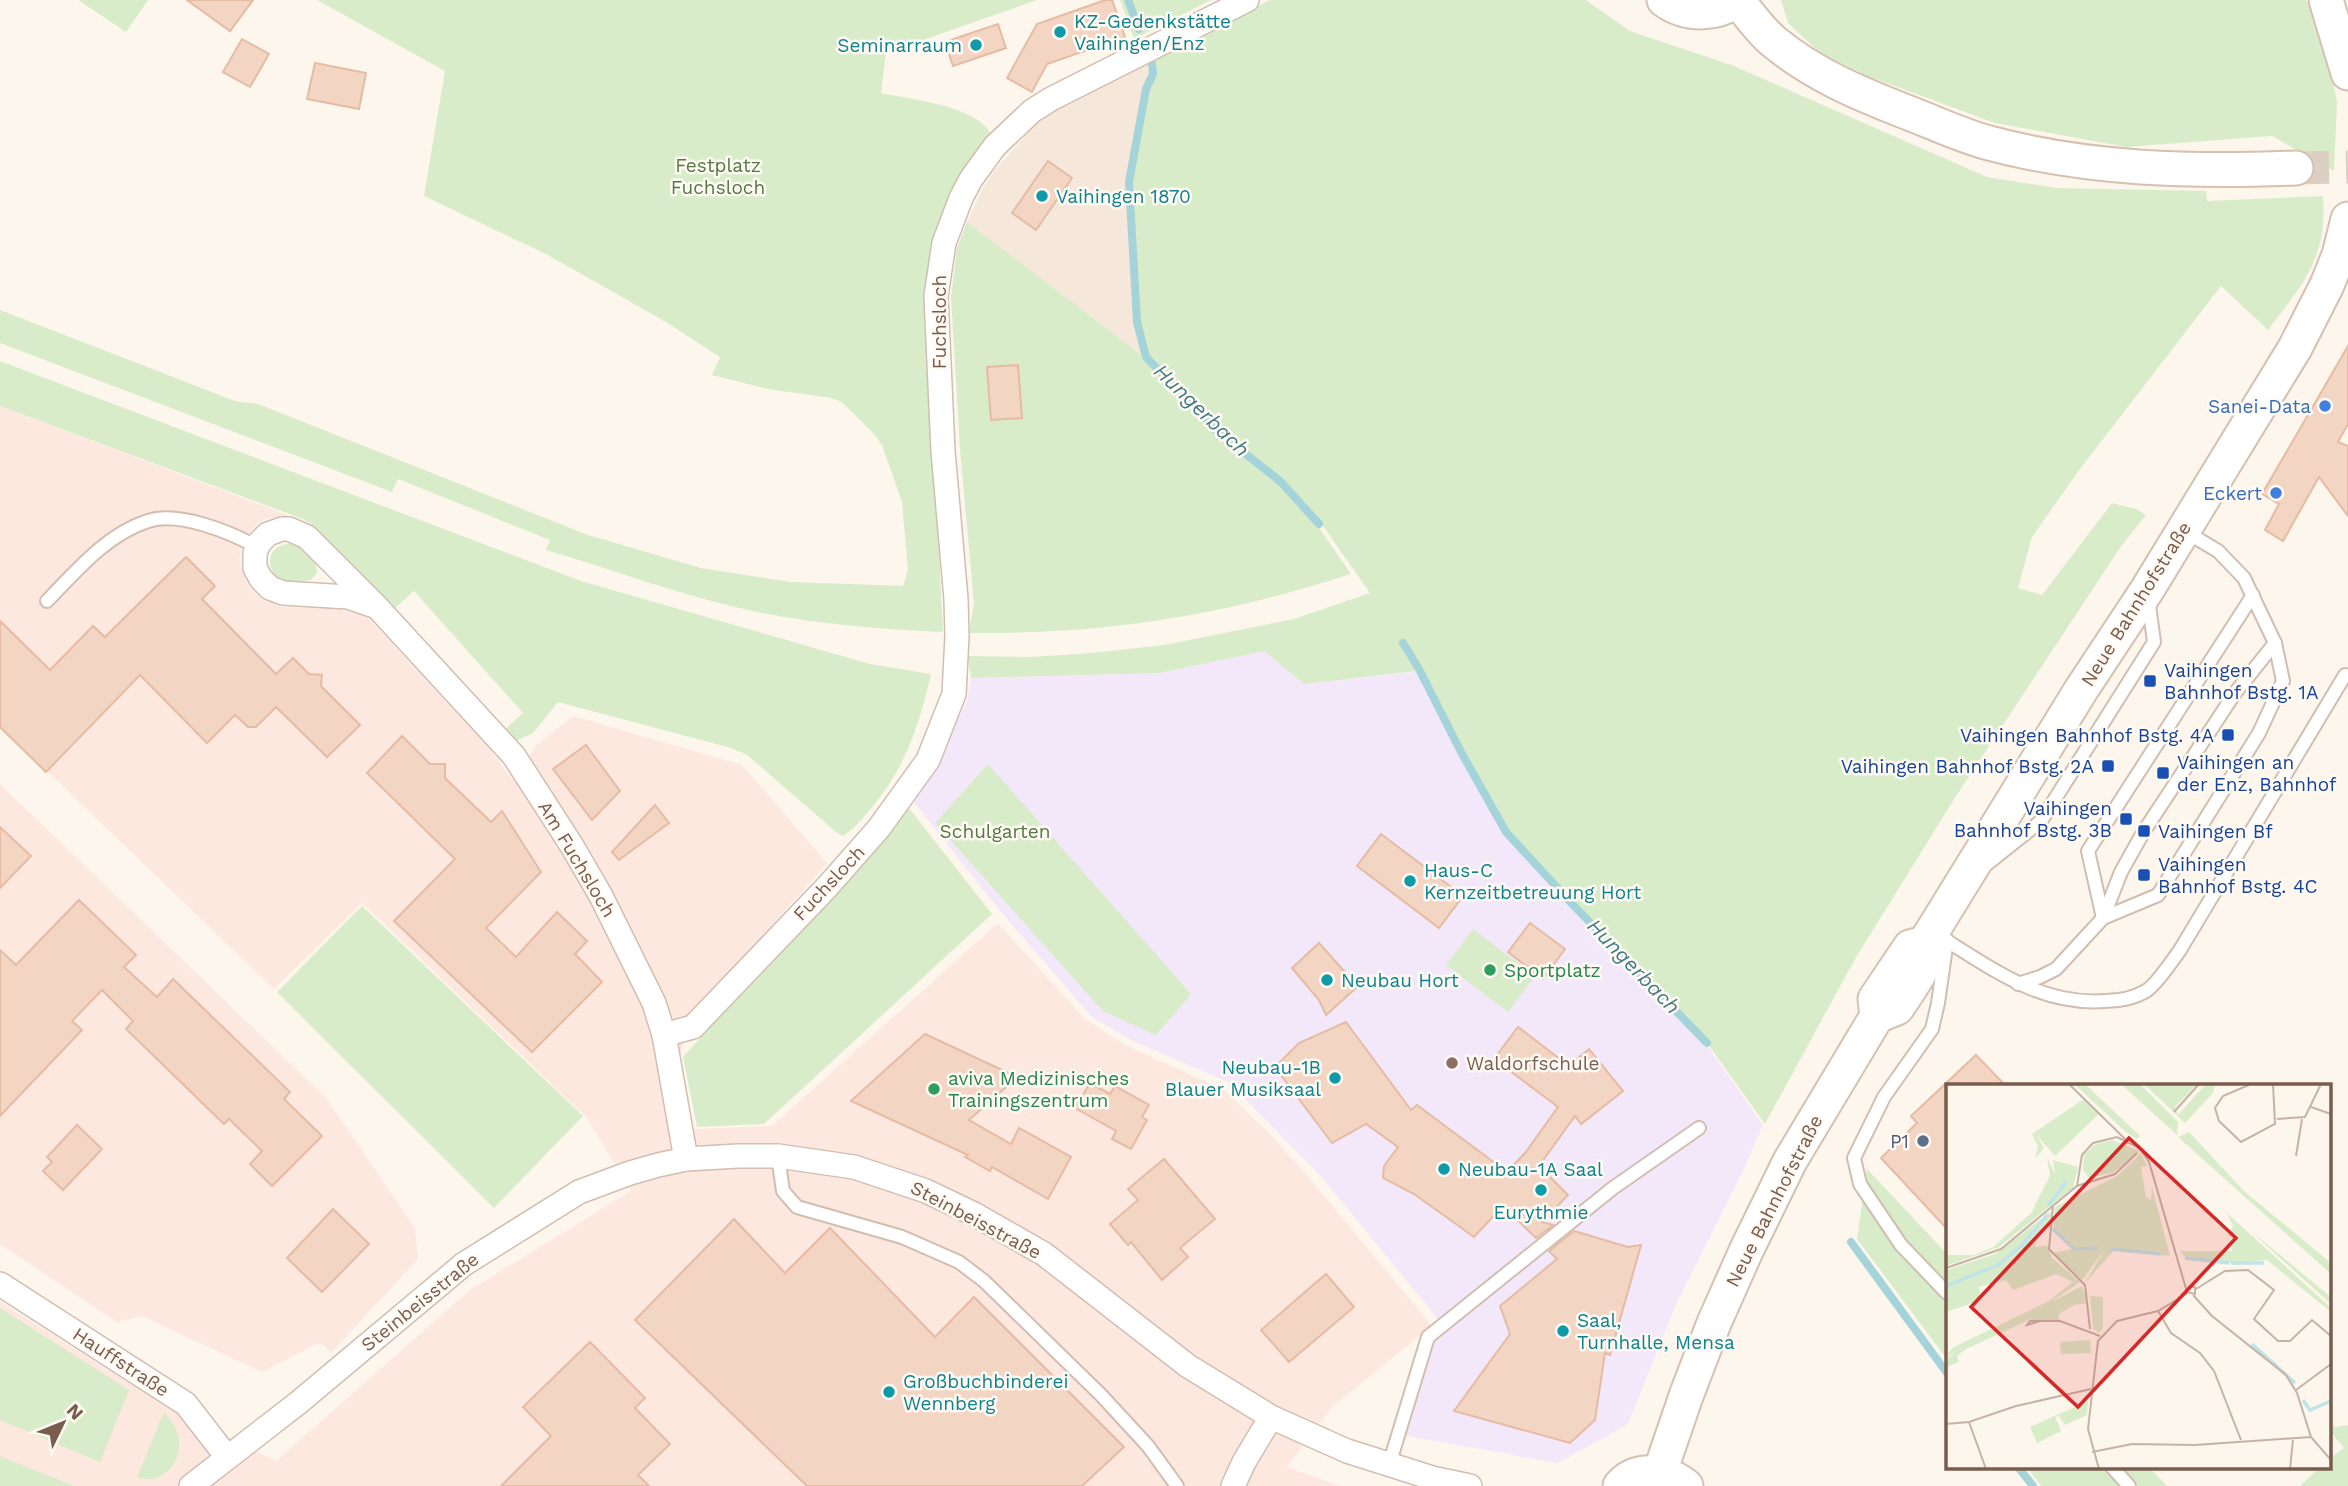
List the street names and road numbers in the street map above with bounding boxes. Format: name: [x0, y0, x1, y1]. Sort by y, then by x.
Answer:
street label: Fuchsloch: [928, 275, 951, 369]
street label: Neue Bahnhofstraße: [2076, 517, 2196, 691]
street label: Am Fuchsloch: [533, 797, 621, 921]
street label: Fuchsloch: [788, 841, 870, 925]
street label: Neue Bahnhofstraße: [1721, 1111, 1827, 1291]
street label: Steinbeisstraße: [907, 1176, 1045, 1264]
street label: Steinbeisstraße: [357, 1248, 483, 1356]
street label: Hauffstraße: [69, 1322, 173, 1402]

